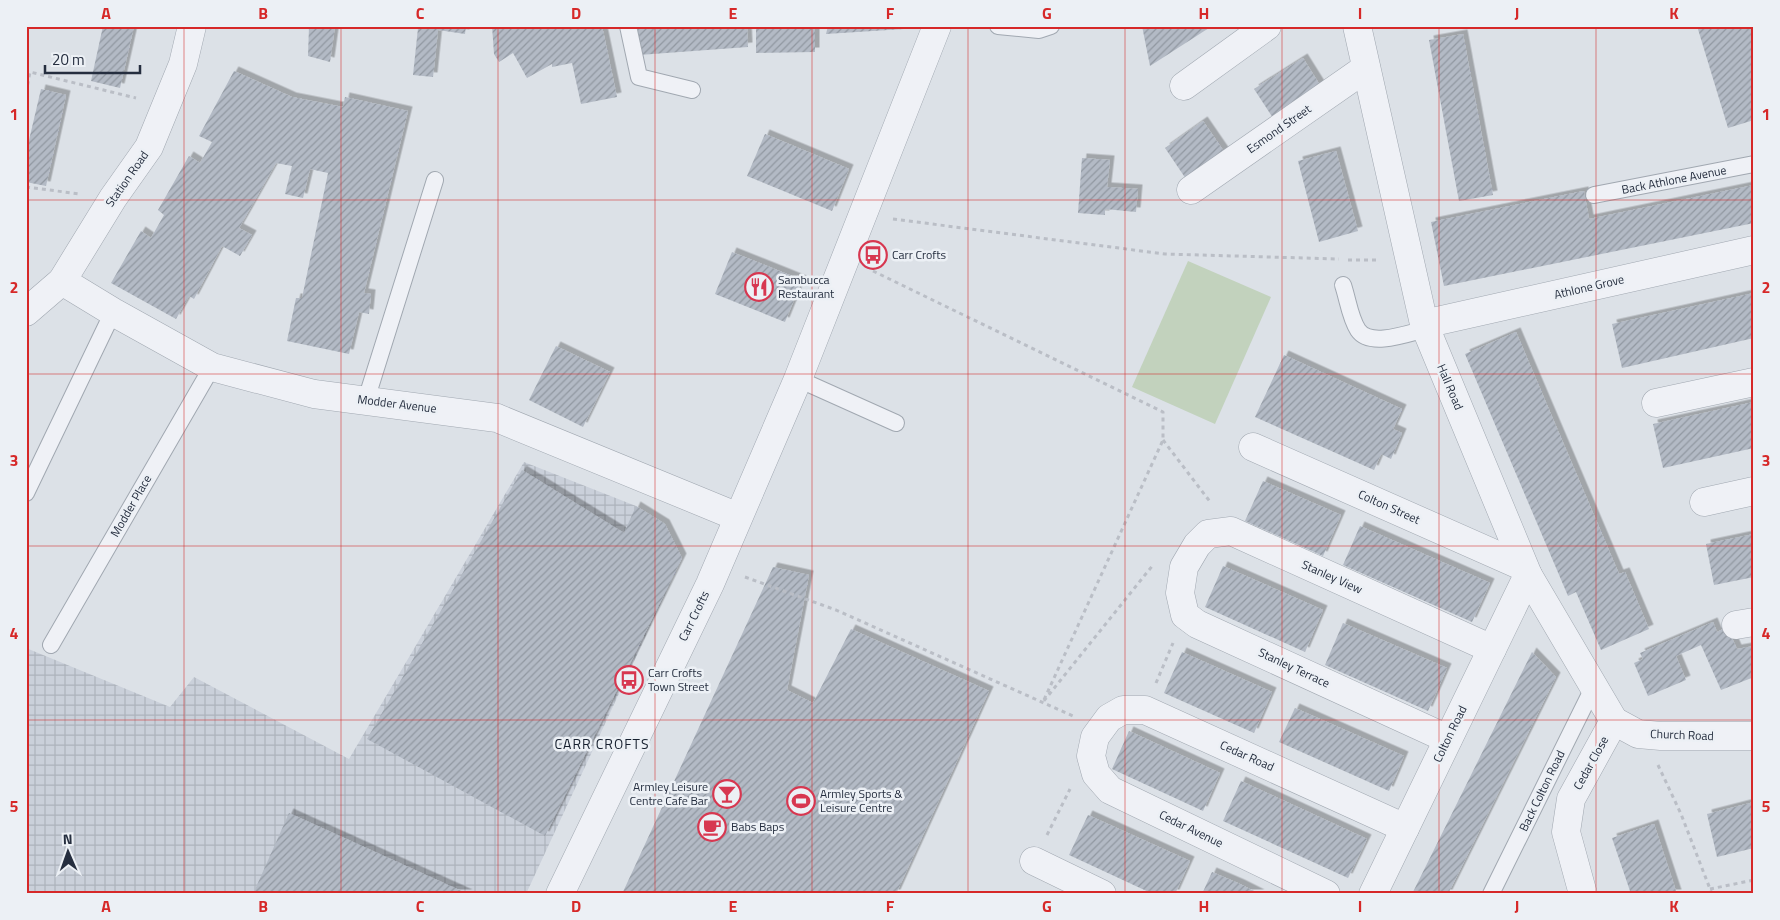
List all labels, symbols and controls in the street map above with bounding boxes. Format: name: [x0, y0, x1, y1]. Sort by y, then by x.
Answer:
text: A: [101, 1, 111, 25]
text: B: [258, 1, 268, 25]
text: C: [416, 1, 425, 25]
text: D: [571, 1, 581, 25]
text: E: [729, 1, 738, 25]
text: F: [886, 1, 895, 25]
text: G: [1042, 1, 1052, 25]
text: H: [1199, 1, 1209, 25]
text: I: [1358, 1, 1362, 25]
text: J: [1515, 1, 1519, 25]
text: K: [1669, 1, 1679, 25]
scale bar: [45, 42, 140, 74]
text: 20 m: [52, 48, 85, 71]
street label: Esmond Street: [1243, 99, 1316, 158]
text: 1: [10, 102, 18, 126]
text: 1: [1762, 102, 1770, 126]
street label: Station Road: [100, 147, 153, 211]
street label: Back Athlone Avenue: [1620, 160, 1728, 199]
bus stop icon: Carr Crofts: [858, 240, 888, 270]
place label: Carr Crofts: [892, 245, 947, 264]
street label: Athlone Grove: [1552, 269, 1626, 304]
place label: Sambucca Restaurant: [778, 270, 835, 303]
restaurant icon: Sambucca Restaurant: [744, 272, 774, 302]
text: 2: [10, 275, 18, 299]
text: 2: [1762, 275, 1770, 299]
street label: Hall Road: [1432, 361, 1469, 413]
street label: Modder Avenue: [356, 389, 438, 418]
text: 3: [10, 448, 18, 472]
text: 3: [1762, 448, 1770, 472]
street label: Modder Place: [105, 471, 156, 540]
street label: Colton Street: [1355, 484, 1424, 529]
street label: Stanley View: [1299, 555, 1366, 598]
street label: Carr Crofts: [673, 587, 714, 644]
text: 4: [10, 621, 19, 645]
text: 4: [1762, 621, 1771, 645]
street label: Stanley Terrace: [1255, 643, 1333, 692]
place label: Carr Crofts Town Street: [648, 663, 709, 696]
bus stop icon: Carr Crofts Town Street: [614, 665, 644, 695]
street label: Colton Road: [1428, 702, 1471, 765]
street label: Church Road: [1650, 724, 1714, 745]
street label: Cedar Close: [1568, 732, 1613, 793]
district label: CARR CROFTS: [554, 733, 650, 754]
street label: Cedar Road: [1217, 735, 1277, 776]
street label: Back Colton Road: [1514, 747, 1569, 835]
place label: Armley Leisure Centre Cafe Bar: [630, 777, 708, 810]
bar icon: Armley Leisure Centre Cafe Bar: [712, 779, 742, 809]
place label: Armley Sports & Leisure Centre: [820, 784, 903, 817]
sports icon: Armley Sports & Leisure Centre: [786, 786, 816, 816]
text: 5: [10, 794, 19, 818]
text: 5: [1762, 794, 1771, 818]
street label: Cedar Avenue: [1156, 805, 1226, 852]
cafe icon: Babs Baps: [697, 812, 727, 842]
place label: Babs Baps: [731, 817, 785, 836]
north arrow: [42, 828, 92, 878]
text: N: [62, 828, 73, 849]
text: A: [101, 894, 111, 918]
text: B: [258, 894, 268, 918]
text: C: [416, 894, 425, 918]
text: D: [571, 894, 581, 918]
text: E: [729, 894, 738, 918]
text: F: [886, 894, 895, 918]
text: G: [1042, 894, 1052, 918]
text: H: [1199, 894, 1209, 918]
text: I: [1358, 894, 1362, 918]
text: J: [1515, 894, 1519, 918]
text: K: [1669, 894, 1679, 918]

